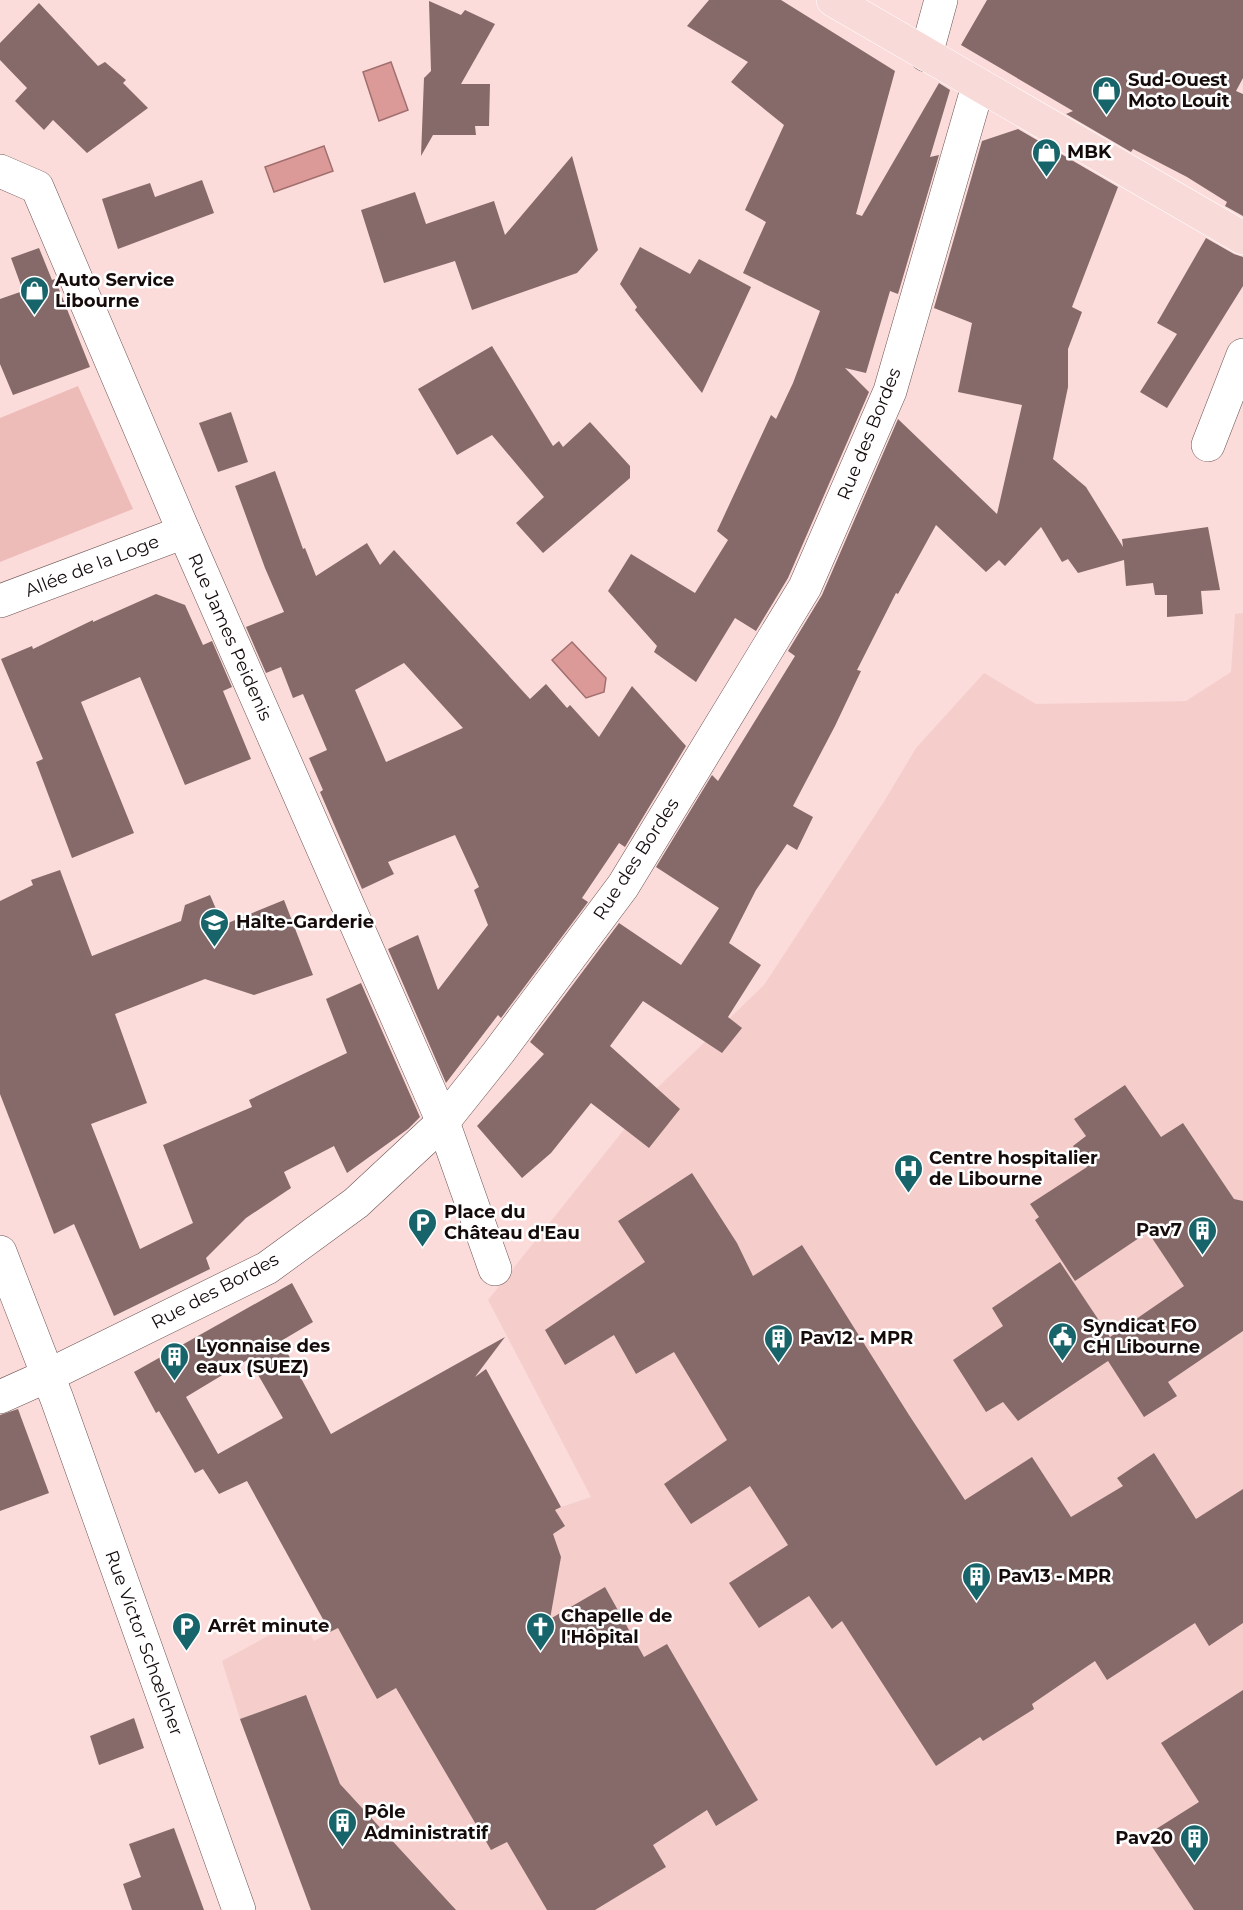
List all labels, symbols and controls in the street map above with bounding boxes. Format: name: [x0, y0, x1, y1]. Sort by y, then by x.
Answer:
place label: Sud-Ouest Moto Louit: [1128, 69, 1230, 112]
shop icon: Sud-Ouest Moto Louit: [1091, 74, 1123, 116]
shop icon: MBK: [1030, 136, 1062, 178]
place label: MBK: [1067, 141, 1112, 163]
place label: Auto Service Libourne: [54, 269, 174, 312]
shop icon: Auto Service Libourne: [18, 274, 50, 316]
street label: Rue des Bordes: [832, 364, 906, 503]
street label: Allée de la Loge: [22, 530, 162, 602]
street label: Rue James Peidenis: [183, 550, 277, 724]
street label: Rue des Bordes: [588, 794, 684, 924]
school or university icon: Halte-Garderie: [199, 906, 231, 948]
place label: Halte-Garderie: [236, 911, 374, 933]
place label: Centre hospitalier de Libourne: [929, 1147, 1098, 1190]
hospital icon: Centre hospitalier de Libourne: [892, 1152, 924, 1194]
place label: Place du Château d'Eau: [444, 1201, 580, 1244]
parking icon: Place du Château d'Eau: [407, 1206, 439, 1248]
building icon: Pav7: [1187, 1214, 1219, 1256]
place label: Pav7: [1136, 1219, 1182, 1241]
street label: Rue des Bordes: [148, 1248, 283, 1334]
place label: Syndicat FO CH Libourne: [1083, 1315, 1200, 1358]
public building icon: Syndicat FO CH Libourne: [1046, 1320, 1078, 1362]
building icon: Pav12 - MPR: [763, 1322, 795, 1364]
place label: Pav12 - MPR: [800, 1327, 913, 1349]
place label: Lyonnaise des eaux (SUEZ): [196, 1335, 330, 1378]
building icon: Lyonnaise des eaux (SUEZ): [159, 1340, 191, 1382]
street label: Rue Victor Schœlcher: [100, 1547, 188, 1739]
building icon: Pav13 - MPR: [961, 1560, 993, 1602]
place label: Pav13 - MPR: [998, 1565, 1111, 1587]
place label: Chapelle de l'Hôpital: [561, 1605, 672, 1648]
parking icon: Arrêt minute: [171, 1610, 203, 1652]
church icon: Chapelle de l'Hôpital: [524, 1610, 556, 1652]
place label: Arrêt minute: [207, 1615, 329, 1637]
place label: Pôle Administratif: [363, 1801, 489, 1844]
building icon: Pôle Administratif: [327, 1806, 359, 1848]
building icon: Pav20: [1178, 1822, 1210, 1864]
place label: Pav20: [1115, 1827, 1173, 1849]

